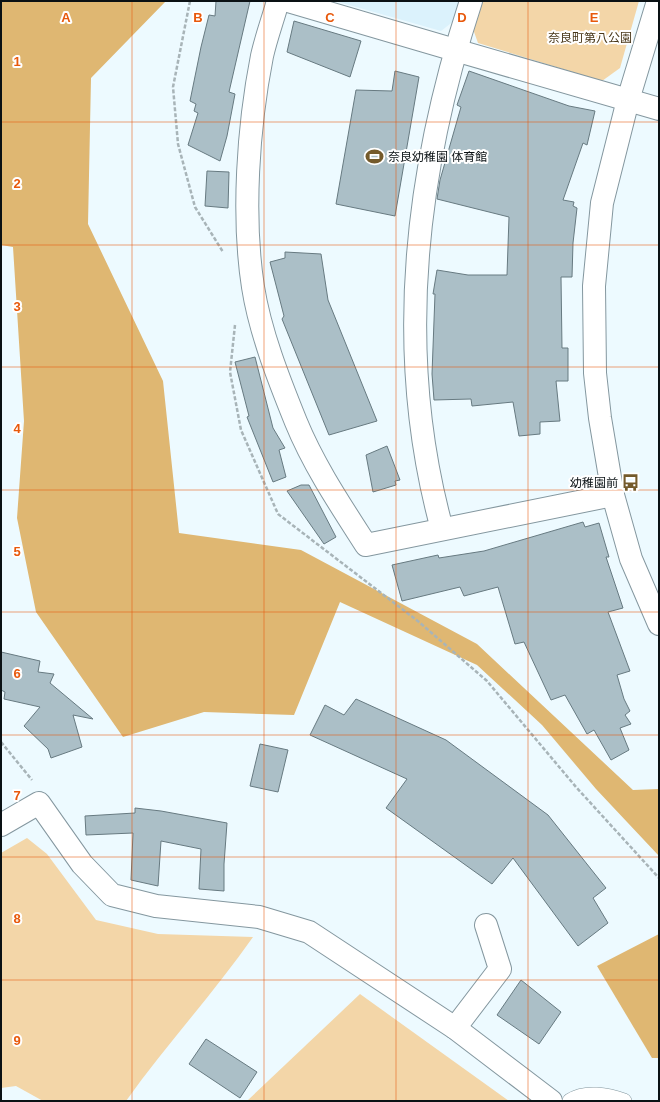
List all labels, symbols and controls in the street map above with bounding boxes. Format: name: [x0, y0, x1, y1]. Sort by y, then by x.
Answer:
text: A: [61, 10, 71, 25]
text: B: [193, 10, 203, 25]
text: C: [325, 10, 335, 25]
text: D: [457, 10, 467, 25]
text: E: [590, 10, 599, 25]
park label: 奈良町第八公園: [548, 31, 632, 45]
text: 1: [13, 54, 21, 69]
sports icon: 奈良幼稚園 体育館: [365, 147, 385, 167]
place label: 奈良幼稚園 体育館: [388, 150, 487, 164]
text: 2: [13, 176, 21, 191]
text: 3: [13, 299, 21, 314]
text: 4: [13, 421, 21, 436]
bus stop icon: 幼稚園前: [621, 473, 641, 493]
place label: 幼稚園前: [570, 476, 618, 490]
text: 5: [13, 544, 21, 559]
text: 6: [13, 666, 21, 681]
text: 7: [13, 788, 21, 803]
text: 8: [13, 911, 21, 926]
text: 9: [13, 1033, 21, 1048]

